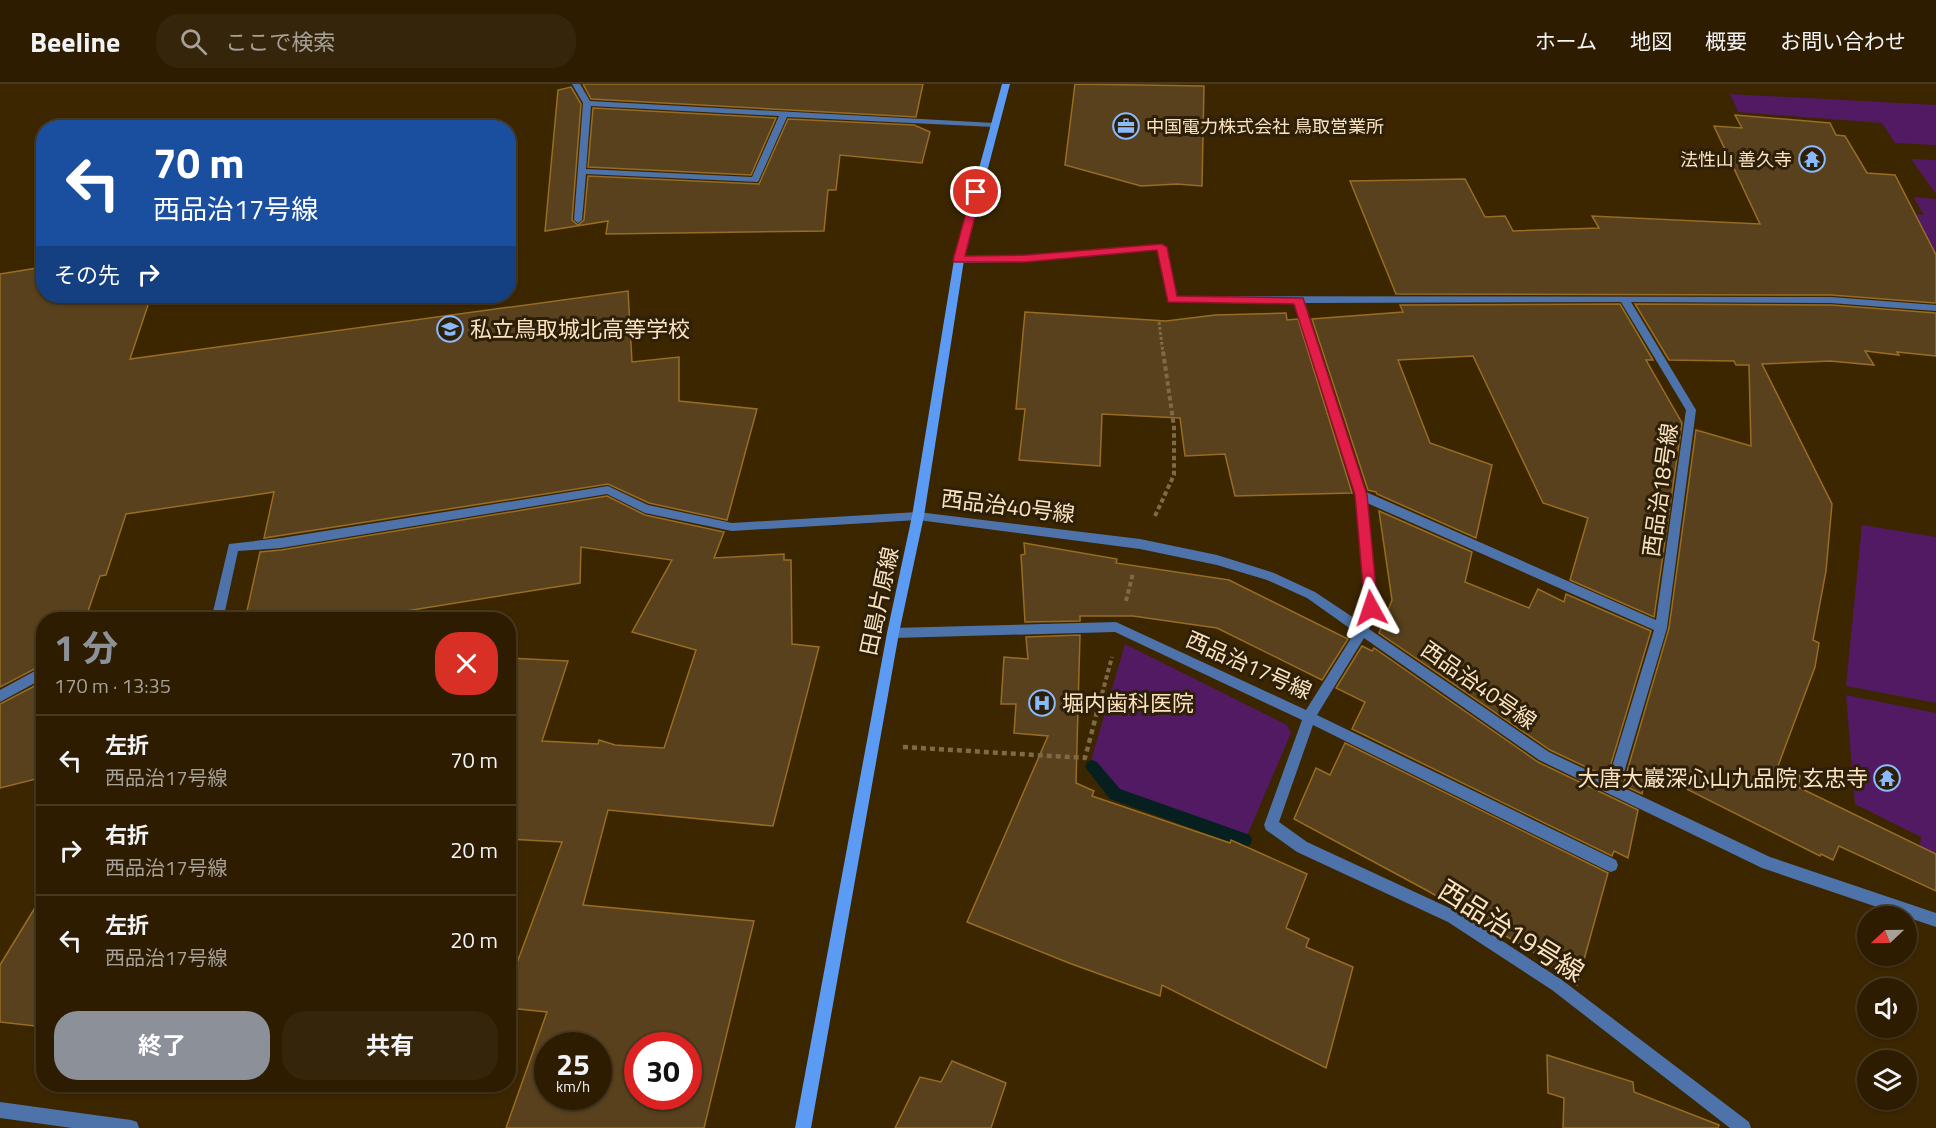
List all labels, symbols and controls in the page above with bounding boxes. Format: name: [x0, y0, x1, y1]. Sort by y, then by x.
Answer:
search box: [156, 14, 576, 68]
text: Beeline: [30, 20, 120, 63]
icon: search: [177, 25, 210, 58]
text: ここで検索: [225, 25, 335, 59]
text: ホーム: [1535, 25, 1597, 57]
text: 地図: [1630, 25, 1672, 57]
text: 概要: [1705, 25, 1747, 57]
text: お問い合わせ: [1780, 25, 1906, 57]
office icon: 中国電力株式会社 鳥取営業所: [1111, 111, 1141, 141]
place label: 中国電力株式会社 鳥取営業所: [1146, 113, 1384, 140]
text: 70 m: [153, 130, 245, 194]
icon: left: [54, 144, 132, 222]
temple icon: 法性山 善久寺: [1797, 144, 1827, 174]
place label: 法性山 善久寺: [1680, 146, 1792, 173]
pin: [950, 166, 1001, 217]
icon: arrive: [959, 175, 992, 208]
text: 西品治17号線: [153, 188, 318, 229]
text: その先: [54, 258, 120, 292]
icon: right: [132, 258, 165, 291]
place label: 私立鳥取城北高等学校: [470, 312, 690, 346]
school or university icon: 私立鳥取城北高等学校: [435, 314, 465, 344]
street label: 西品治18号線: [1634, 421, 1686, 559]
street label: 西品治40号線: [939, 481, 1077, 531]
street label: 田島片原線: [851, 544, 907, 658]
position arrow: [1339, 576, 1403, 640]
text: 1 分: [54, 620, 118, 675]
street label: 西品治17号線: [1181, 622, 1317, 708]
button: close: [435, 632, 498, 695]
street label: 西品治40号線: [1414, 632, 1544, 738]
text: 170 m · 13:35: [54, 670, 171, 701]
place label: 堀内歯科医院: [1062, 686, 1194, 720]
hospital icon: 堀内歯科医院: [1027, 688, 1057, 718]
text: 左折: [105, 728, 149, 762]
text: 70 m: [450, 743, 498, 777]
icon: left: [54, 744, 87, 777]
place label: 大唐大巖深心山九品院 玄忠寺: [1577, 761, 1868, 795]
text: 西品治17号線: [105, 762, 227, 793]
temple icon: 大唐大巖深心山九品院 玄忠寺: [1872, 763, 1902, 793]
text: 右折: [105, 818, 149, 852]
text: 20 m: [450, 833, 498, 867]
icon: right: [54, 834, 87, 867]
text: 西品治17号線: [105, 852, 227, 883]
street label: 西品治19号線: [1431, 869, 1593, 991]
north arrow: [1857, 906, 1917, 966]
map controls: [1857, 906, 1917, 1110]
text: 左折: [105, 908, 149, 942]
text: 20 m: [450, 923, 498, 957]
icon: left: [54, 924, 87, 957]
text: 西品治17号線: [105, 942, 227, 973]
button: sound: [1857, 978, 1917, 1038]
button: 終了: [54, 1011, 270, 1080]
button: 共有: [282, 1011, 498, 1080]
speed limit sign: 30: [624, 1032, 702, 1110]
text: 25: [556, 1041, 590, 1087]
button: layers: [1857, 1050, 1917, 1110]
text: km/h: [556, 1075, 590, 1098]

